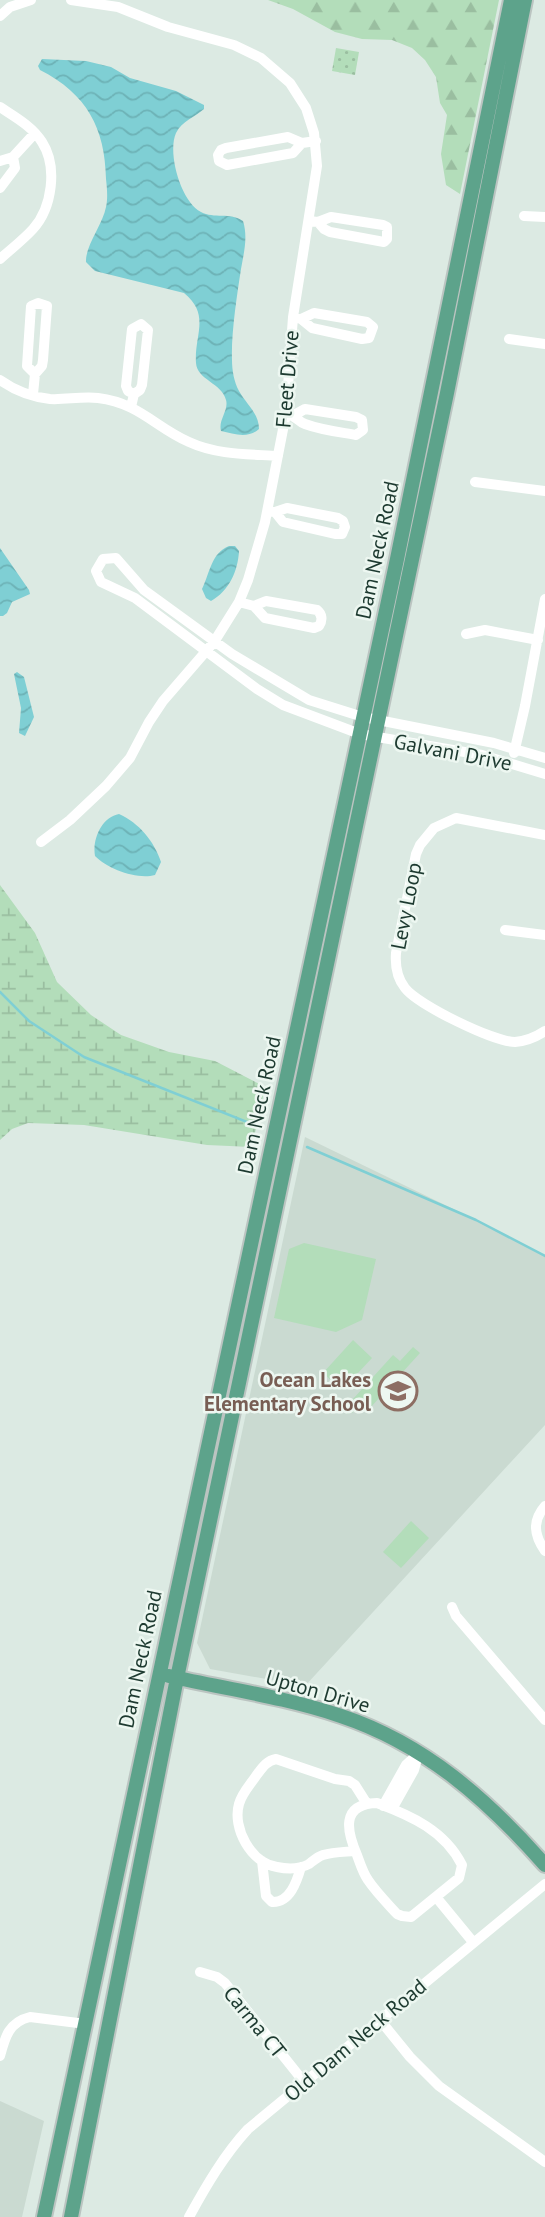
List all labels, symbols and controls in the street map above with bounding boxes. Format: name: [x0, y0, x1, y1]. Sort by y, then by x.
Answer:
street label: Fleet Drive: [269, 329, 305, 429]
street label: Dam Neck Road: [349, 479, 405, 621]
street label: Galvani Drive: [392, 727, 514, 777]
street label: Levy Loop: [384, 860, 428, 952]
street label: Dam Neck Road: [231, 1034, 287, 1176]
place label: Ocean Lakes Elementary School: [204, 1366, 372, 1417]
school or university icon: Ocean Lakes Elementary School: [377, 1370, 419, 1412]
street label: Dam Neck Road: [112, 1588, 168, 1730]
street label: Upton Drive: [263, 1663, 373, 1719]
street label: Old Dam Neck Road: [278, 1973, 432, 2107]
street label: Carma CT: [218, 1980, 293, 2064]

